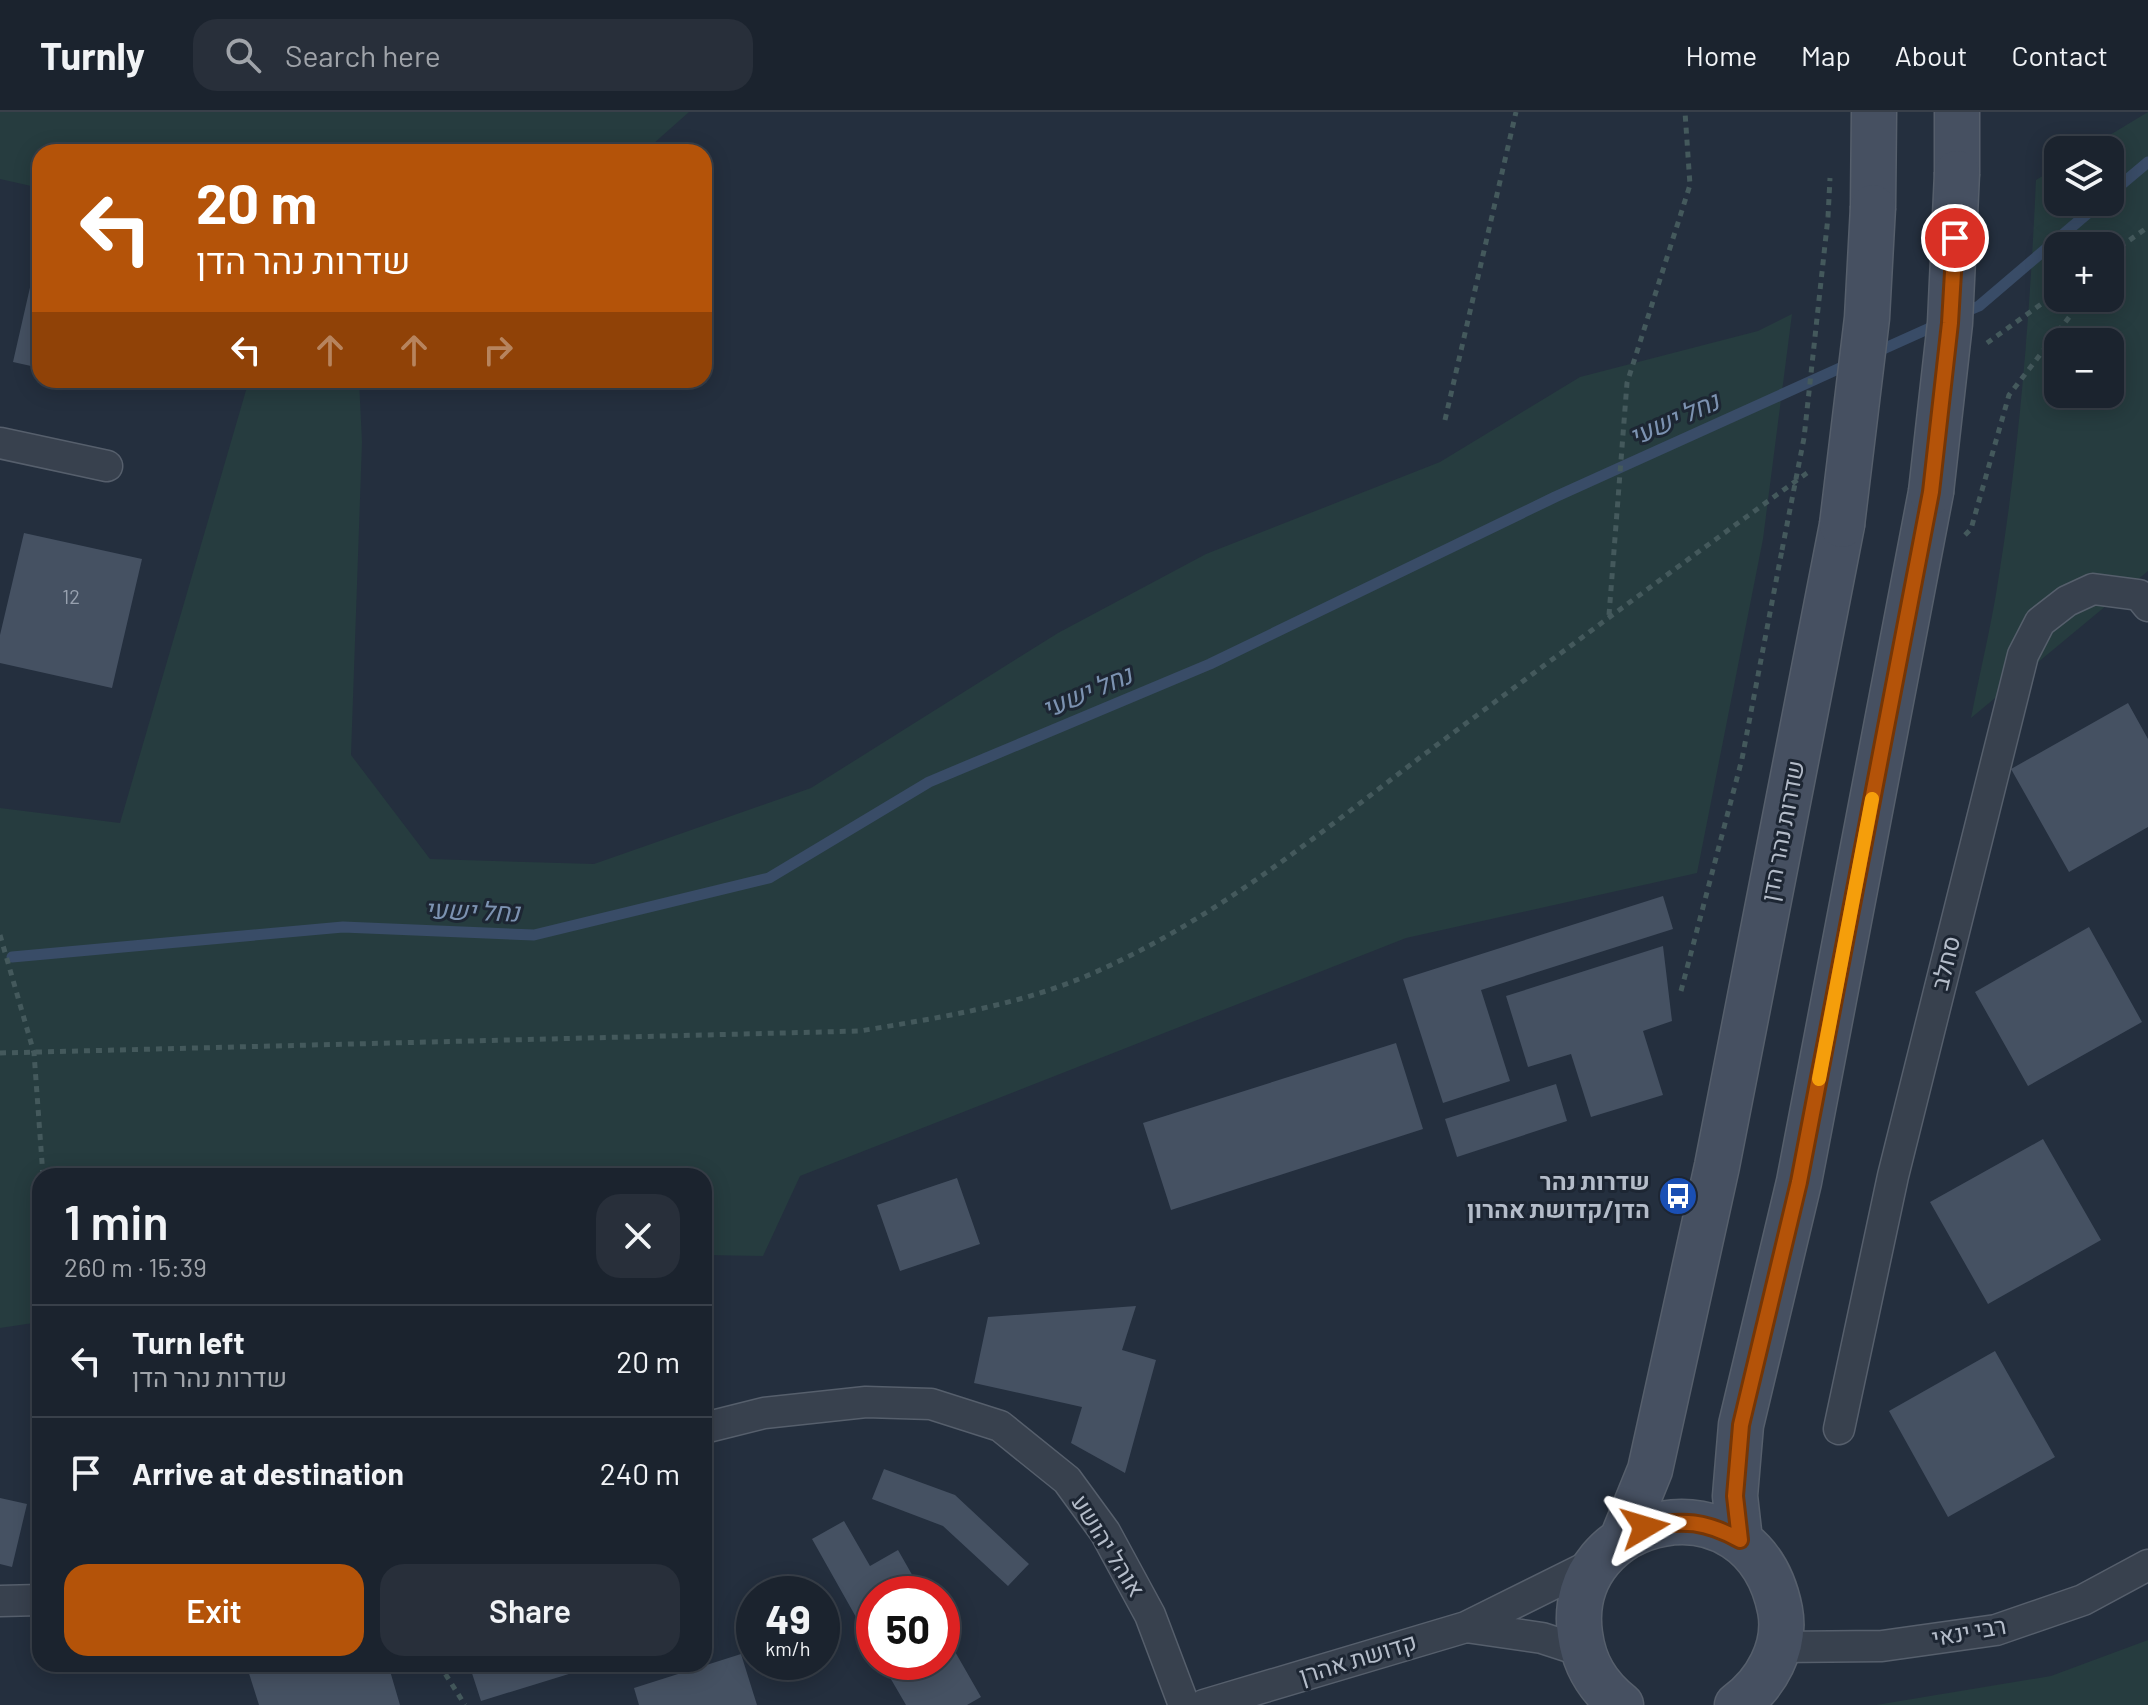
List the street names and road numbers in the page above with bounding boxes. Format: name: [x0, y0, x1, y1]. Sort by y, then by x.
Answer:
street label: שדרות נהר הדן: [1754, 758, 1809, 904]
street label: סחלב: [1924, 933, 1965, 993]
street label: אוהל יהושע: [1066, 1489, 1152, 1602]
street label: רבי ינאי: [1929, 1610, 2008, 1651]
street label: קדושת אהרן: [1295, 1626, 1420, 1689]

